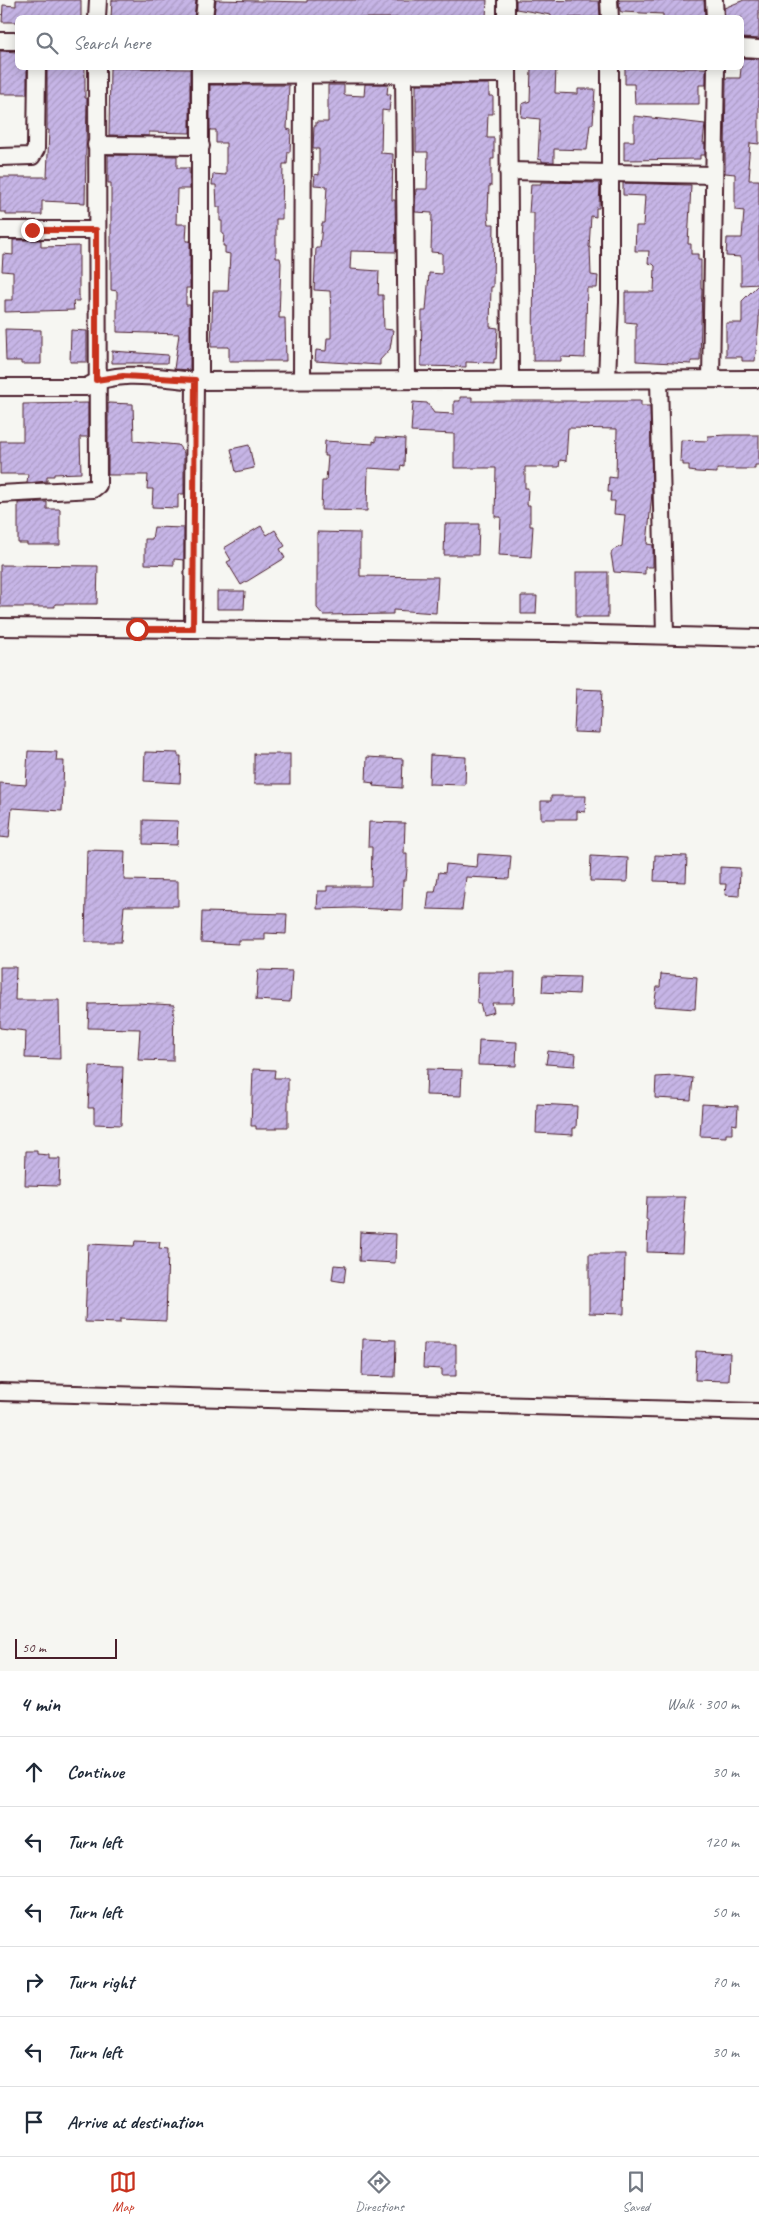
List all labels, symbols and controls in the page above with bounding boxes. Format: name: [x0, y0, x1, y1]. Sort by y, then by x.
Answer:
search box: [15, 15, 744, 70]
icon: search: [33, 29, 61, 57]
text: Search here: [73, 31, 150, 55]
route end: [21, 219, 44, 242]
route start: [126, 618, 149, 641]
scale bar: [15, 1636, 118, 1659]
text: 50 m: [22, 1639, 46, 1656]
text: 4 min: [20, 1691, 60, 1717]
text: Walk · 300 m: [667, 1694, 739, 1714]
icon: ahead: [20, 1758, 48, 1786]
text: Continue: [67, 1760, 124, 1784]
text: 30 m: [712, 1762, 739, 1782]
icon: left: [20, 1828, 48, 1856]
text: Turn left: [67, 1830, 122, 1854]
text: 120 m: [705, 1832, 739, 1852]
icon: left: [20, 1898, 48, 1926]
text: Turn left: [67, 1900, 122, 1924]
text: 50 m: [712, 1902, 739, 1922]
icon: right: [20, 1968, 48, 1996]
text: Turn right: [67, 1970, 134, 1994]
text: 70 m: [712, 1972, 739, 1992]
icon: left: [20, 2038, 48, 2066]
text: Turn left: [67, 2040, 122, 2064]
text: 30 m: [712, 2042, 739, 2062]
icon: arrive: [20, 2108, 48, 2136]
text: Arrive at destination: [67, 2110, 203, 2134]
tab: Map: [109, 2168, 137, 2215]
tab: Directions: [355, 2168, 404, 2215]
tab: Saved: [622, 2168, 650, 2215]

